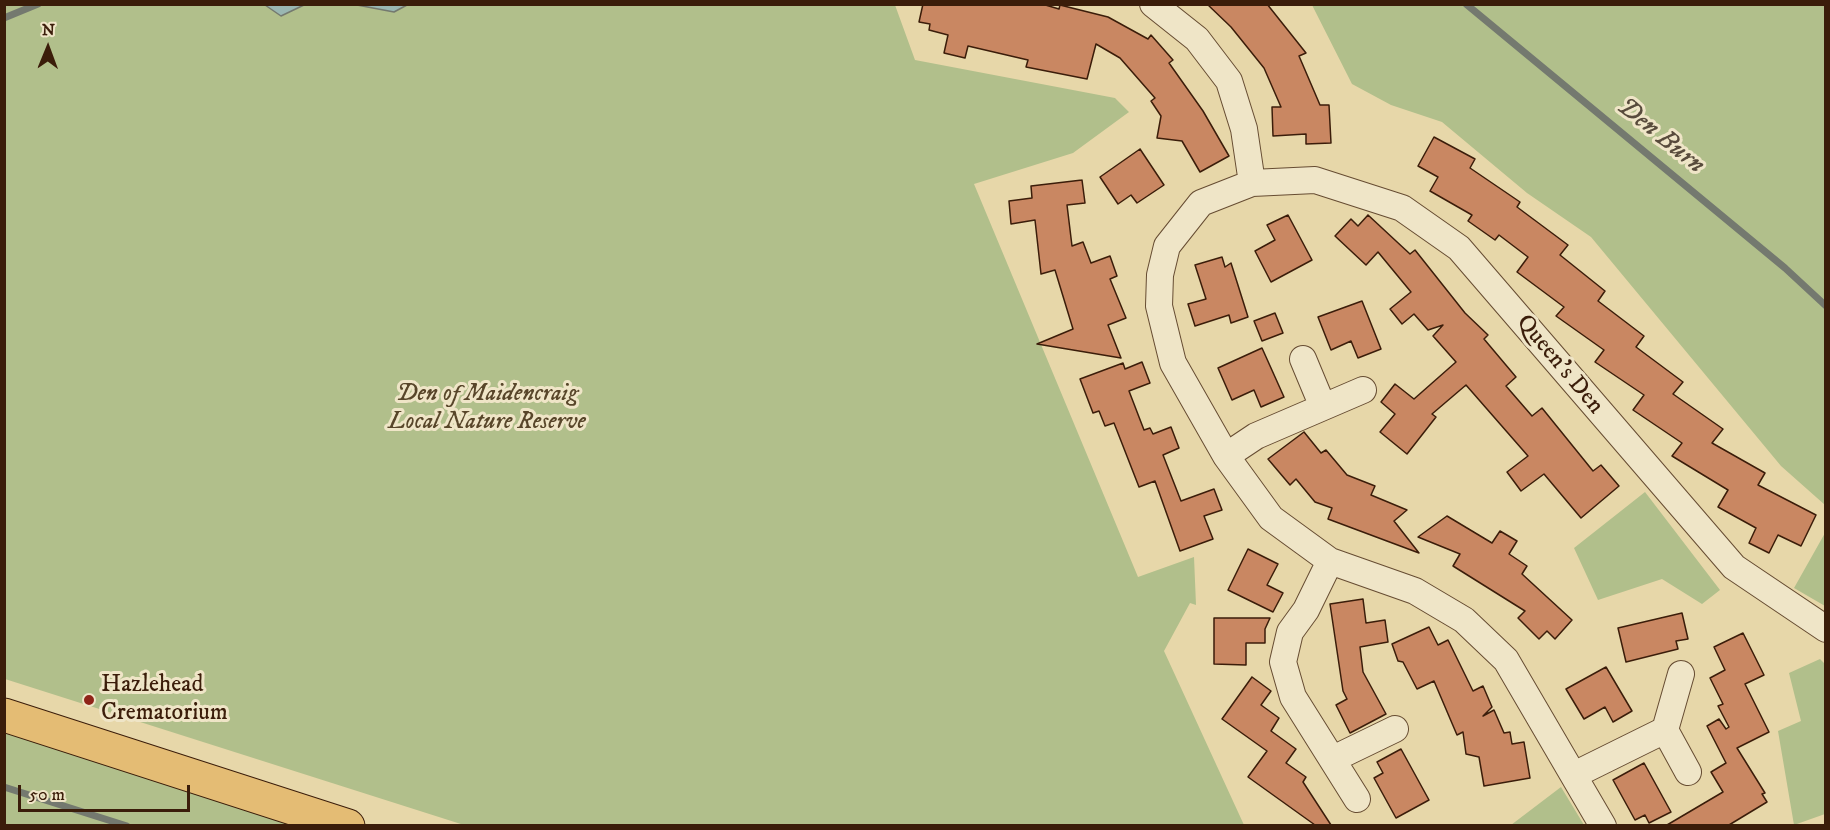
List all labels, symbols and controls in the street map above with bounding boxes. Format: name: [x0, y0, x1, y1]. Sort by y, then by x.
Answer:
north arrow: [18, 18, 78, 78]
text: N: [42, 20, 55, 40]
water label: Den Burn: [1610, 92, 1710, 182]
street label: Queen's Den: [1509, 309, 1609, 421]
park label: Den of Maidencraig Local Nature Reserve: [388, 381, 586, 437]
place label: Hazlehead Crematorium: [101, 672, 228, 728]
marker: Hazlehead Crematorium: [82, 693, 96, 707]
scale bar: [21, 773, 194, 811]
text: 50 m: [29, 784, 65, 806]

